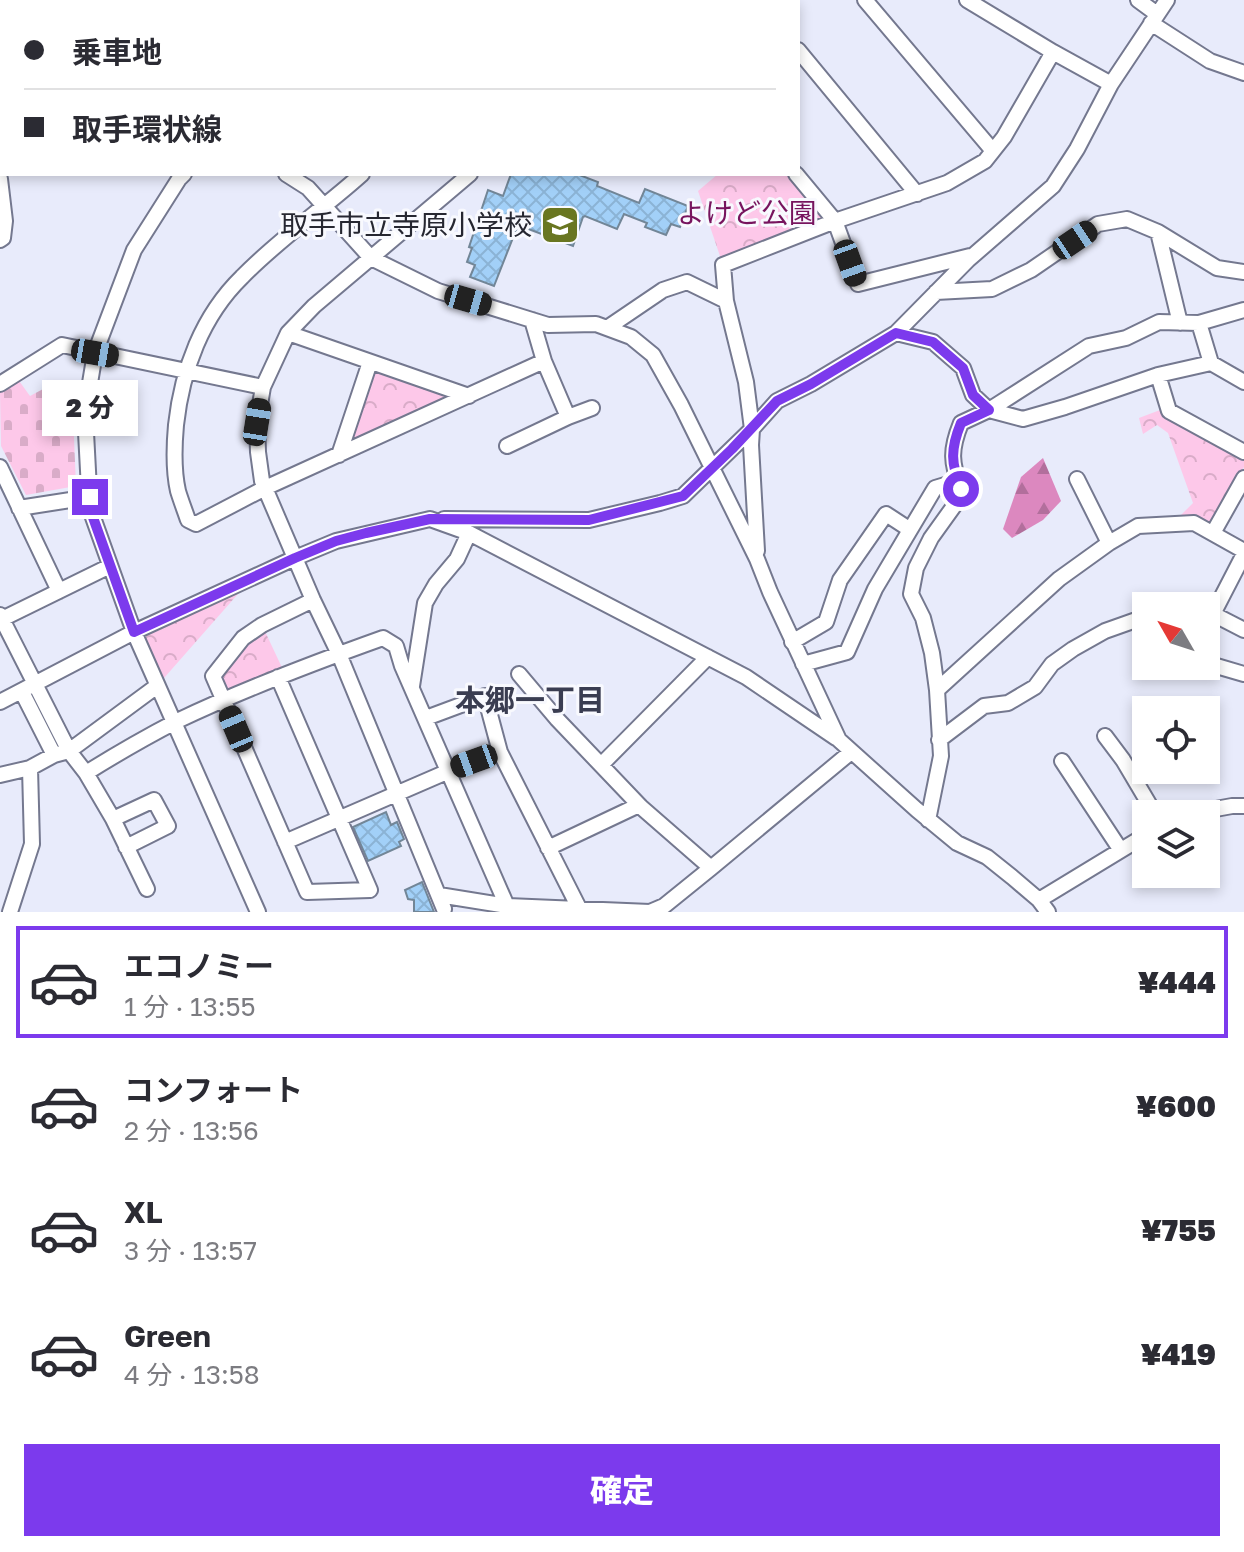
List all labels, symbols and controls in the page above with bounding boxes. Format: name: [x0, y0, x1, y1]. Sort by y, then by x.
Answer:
text: 乗車地: [72, 34, 162, 70]
text: 取手環状線: [72, 111, 222, 147]
park label: よけど公園: [677, 196, 817, 229]
school or university icon: 取手市立寺原小学校: [539, 204, 581, 246]
place label: 取手市立寺原小学校: [280, 208, 532, 241]
car: [1048, 217, 1102, 263]
car: [831, 236, 869, 290]
car: [442, 282, 494, 318]
car: [69, 337, 121, 369]
callout: 2 分: [42, 381, 138, 437]
text: 2 分: [66, 392, 114, 423]
car: [241, 396, 273, 448]
route start: [943, 471, 979, 507]
route end: [72, 479, 108, 515]
north arrow: [1132, 592, 1220, 680]
map controls: [1132, 592, 1220, 888]
district label: 本郷一丁目: [455, 682, 605, 718]
button: locate: [1132, 696, 1220, 784]
car: [216, 702, 256, 756]
car: [447, 742, 501, 780]
button: layers: [1132, 800, 1220, 888]
icon: car: [28, 946, 100, 1018]
text: エコノミー: [124, 948, 274, 984]
text: ¥444: [1138, 964, 1216, 1000]
text: 1 分 · 13:55: [124, 991, 256, 1022]
icon: car: [28, 1070, 100, 1142]
text: コンフォート: [124, 1072, 303, 1108]
text: ¥600: [1136, 1088, 1216, 1124]
text: 2 分 · 13:56: [124, 1115, 259, 1146]
icon: car: [28, 1194, 100, 1266]
text: XL: [124, 1194, 163, 1230]
text: ¥755: [1141, 1212, 1216, 1248]
text: 3 分 · 13:57: [124, 1235, 257, 1266]
icon: car: [28, 1318, 100, 1390]
text: Green: [124, 1318, 211, 1354]
text: ¥419: [1140, 1336, 1216, 1372]
text: 4 分 · 13:58: [124, 1359, 260, 1390]
button: 確定: [24, 1444, 1220, 1536]

